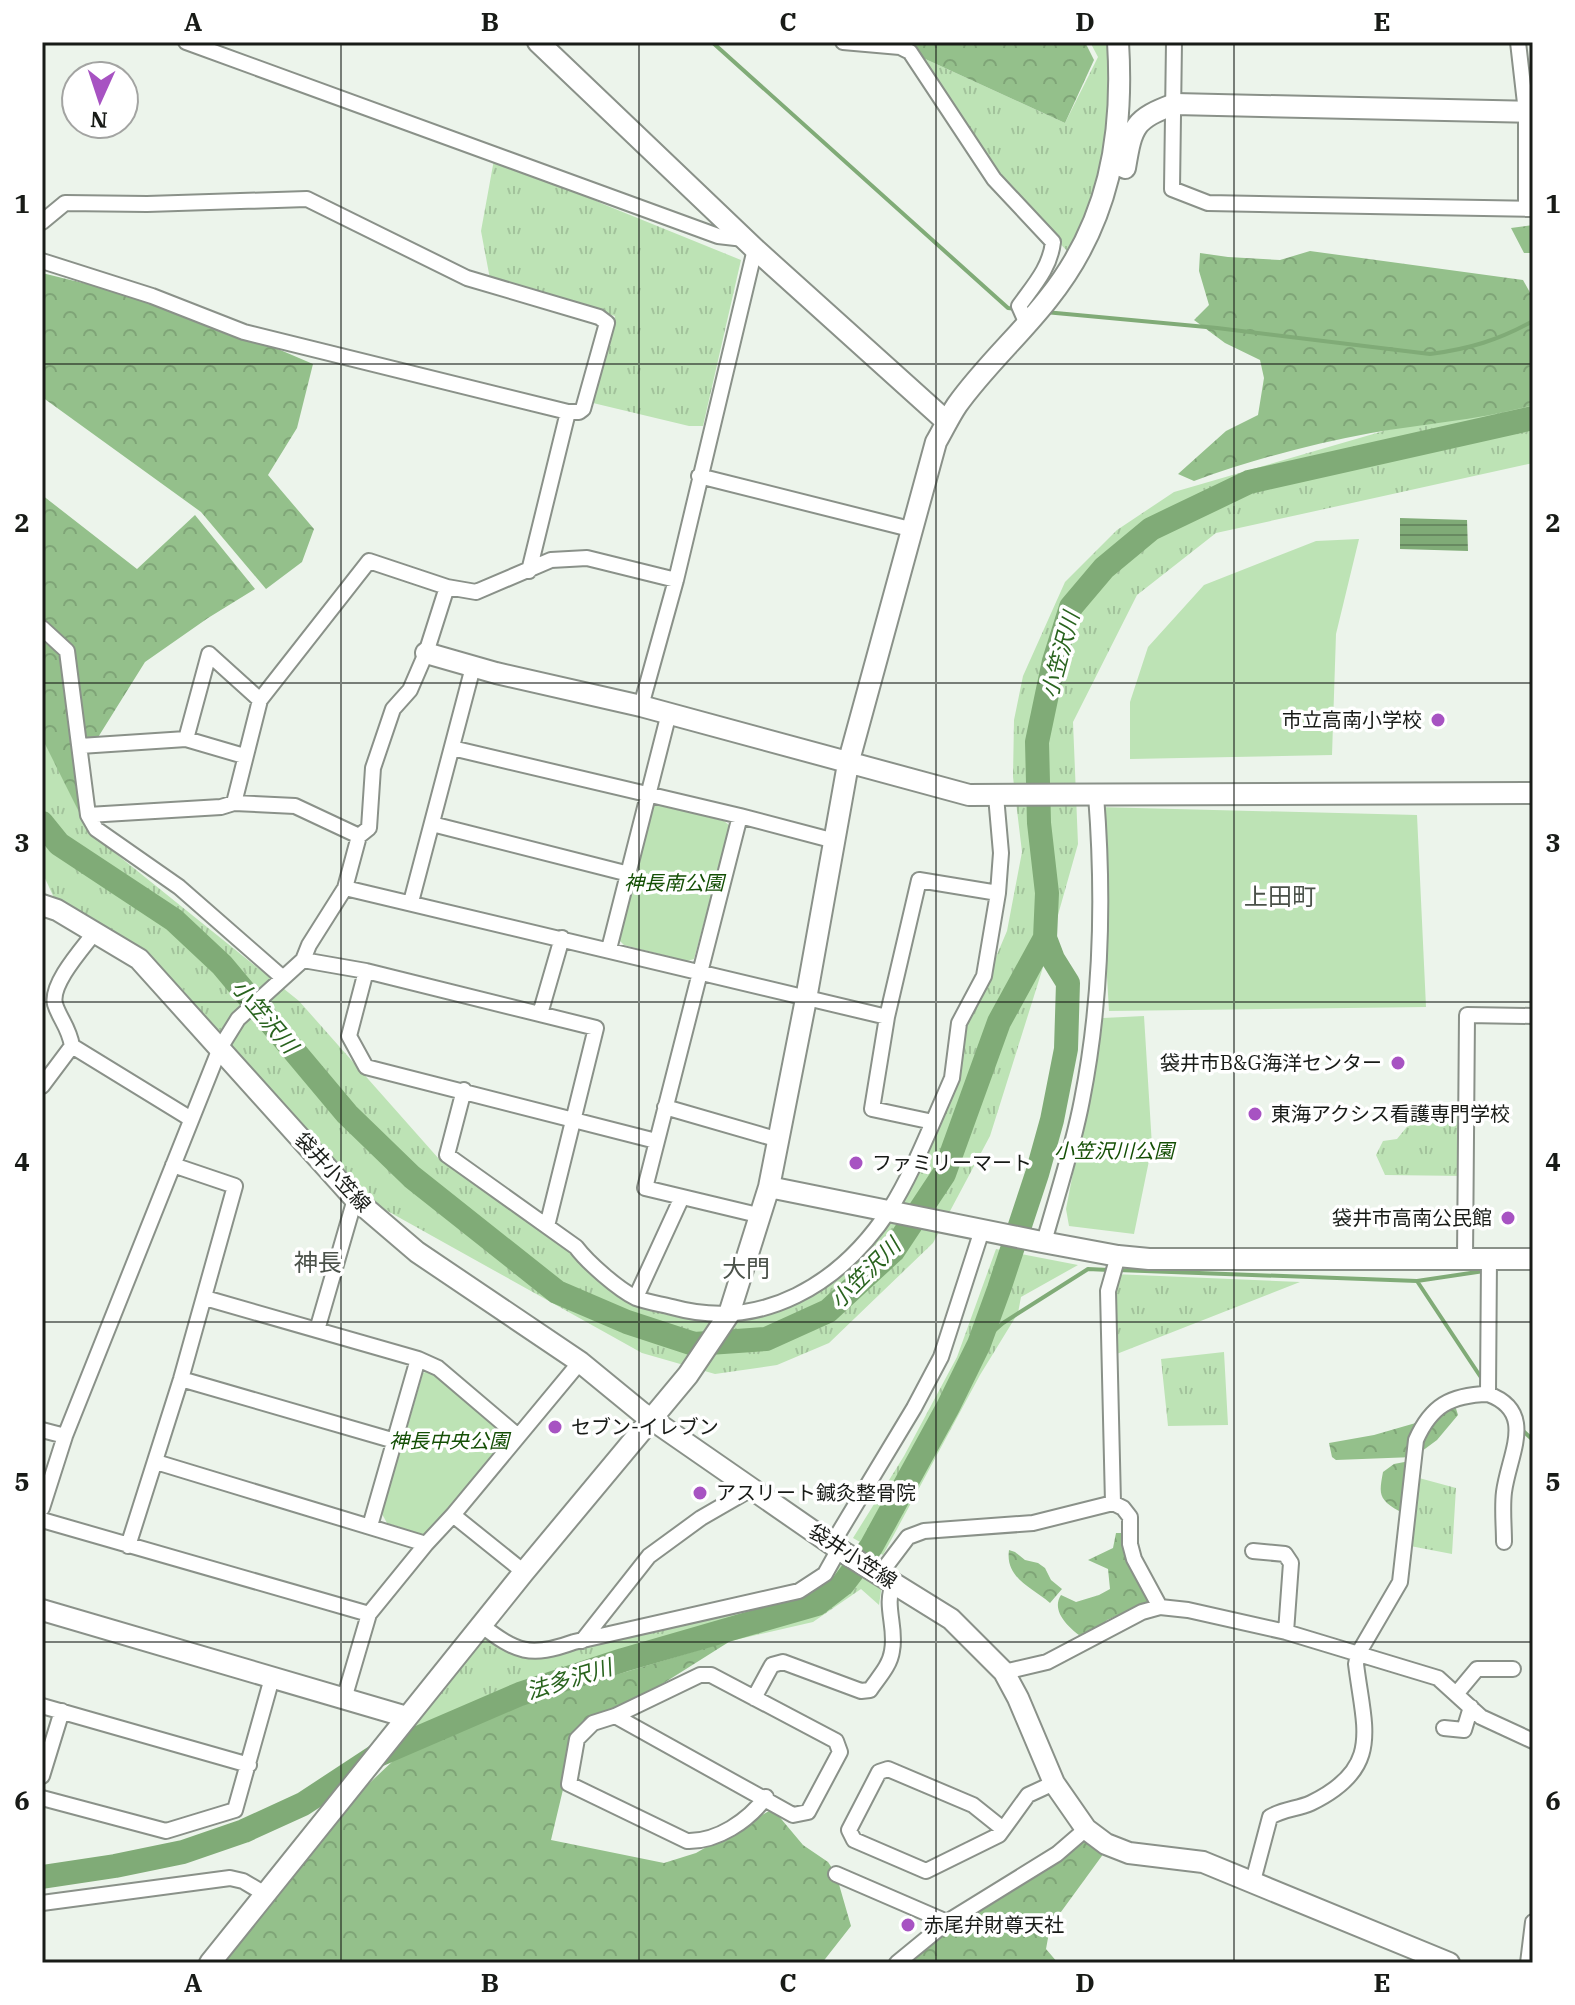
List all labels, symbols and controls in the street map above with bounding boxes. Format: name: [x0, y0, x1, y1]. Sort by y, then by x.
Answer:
text: A: [184, 4, 202, 38]
text: B: [481, 4, 499, 38]
text: C: [779, 4, 797, 38]
text: D: [1075, 4, 1095, 38]
text: E: [1373, 4, 1391, 38]
north arrow: [60, 60, 140, 140]
text: N: [89, 106, 108, 135]
text: 1: [14, 186, 30, 220]
text: 1: [1545, 186, 1561, 220]
text: 2: [14, 505, 30, 539]
text: 2: [1545, 505, 1561, 539]
water label: 小笠沢川: [1034, 607, 1085, 701]
place label: 市立高南小学校: [1282, 706, 1422, 733]
marker: 市立高南小学校: [1429, 711, 1447, 729]
text: 3: [14, 825, 30, 859]
text: 3: [1545, 825, 1561, 859]
park label: 神長南公園: [624, 869, 727, 896]
district label: 上田町: [1244, 880, 1316, 912]
water label: 小笠沢川: [226, 973, 306, 1060]
place label: 袋井市B&G海洋センター: [1160, 1049, 1382, 1076]
marker: 袋井市B&G海洋センター: [1389, 1054, 1407, 1072]
place label: 東海アクシス看護専門学校: [1271, 1100, 1510, 1127]
marker: 東海アクシス看護専門学校: [1246, 1105, 1264, 1123]
street label: 袋井小笠線: [289, 1126, 377, 1217]
park label: 小笠沢川公園: [1054, 1137, 1177, 1164]
text: 4: [14, 1144, 30, 1178]
text: 4: [1545, 1144, 1561, 1178]
place label: ファミリーマート: [872, 1149, 1032, 1176]
marker: ファミリーマート: [847, 1154, 865, 1172]
place label: 袋井市高南公民館: [1332, 1204, 1492, 1231]
marker: 袋井市高南公民館: [1499, 1209, 1517, 1227]
water label: 小笠沢川: [823, 1230, 907, 1314]
district label: 神長: [294, 1246, 342, 1278]
district label: 大門: [722, 1252, 770, 1284]
place label: セブン-イレブン: [571, 1413, 719, 1440]
marker: セブン-イレブン: [546, 1418, 564, 1436]
park label: 神長中央公園: [389, 1427, 512, 1454]
text: 5: [14, 1464, 30, 1498]
text: 5: [1545, 1464, 1561, 1498]
place label: アスリート鍼灸整骨院: [716, 1479, 916, 1506]
marker: アスリート鍼灸整骨院: [691, 1484, 709, 1502]
street label: 袋井小笠線: [804, 1517, 903, 1594]
water label: 法多沢川: [523, 1651, 617, 1705]
text: 6: [14, 1783, 30, 1817]
text: 6: [1545, 1783, 1561, 1817]
place label: 赤尾弁財尊天社: [924, 1911, 1064, 1938]
marker: 赤尾弁財尊天社: [899, 1916, 917, 1934]
text: A: [184, 1965, 202, 1999]
text: B: [481, 1965, 499, 1999]
text: C: [779, 1965, 797, 1999]
text: D: [1075, 1965, 1095, 1999]
text: E: [1373, 1965, 1391, 1999]

